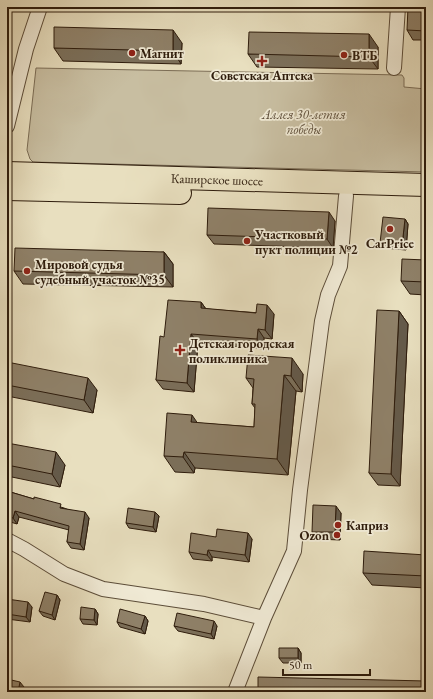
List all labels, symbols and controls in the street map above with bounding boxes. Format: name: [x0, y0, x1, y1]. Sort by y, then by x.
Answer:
place label: Магнит: [140, 45, 184, 62]
place label: ВТБ: [352, 47, 377, 64]
marker: Магнит: [127, 48, 137, 58]
marker: ВТБ: [339, 50, 349, 60]
marker: Советская Аптека: [257, 56, 267, 66]
place label: Советская Аптека: [211, 67, 313, 84]
park label: Аллея 30-летия победы: [261, 106, 346, 138]
street label: Каширское шоссе: [171, 170, 263, 189]
marker: CarPrice: [385, 224, 395, 234]
place label: Участковый пукт полиции №2: [254, 226, 358, 258]
place label: CarPrice: [366, 235, 415, 252]
marker: Участковый пукт полиции №2: [242, 236, 252, 246]
place label: Мировой судья судебный участок №35: [35, 256, 165, 288]
marker: Мировой судья судебный участок №35: [22, 266, 32, 276]
place label: Детская городская поликлиника: [189, 335, 295, 367]
marker: Детская городская поликлиника: [174, 344, 186, 356]
place label: Каприз: [346, 517, 389, 534]
marker: Каприз: [333, 520, 343, 530]
place label: Ozon: [300, 527, 330, 544]
marker: Ozon: [332, 530, 342, 540]
scale bar: [283, 651, 370, 677]
text: 50 m: [289, 657, 313, 673]

